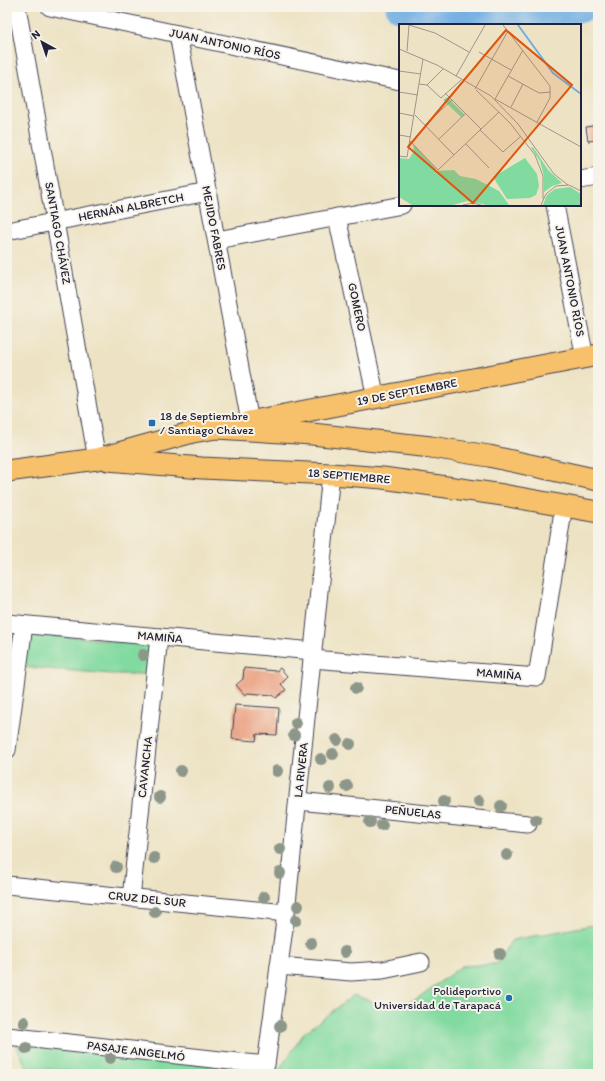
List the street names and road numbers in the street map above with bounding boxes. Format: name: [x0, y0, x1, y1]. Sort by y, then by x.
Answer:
street label: JUAN ANTONIO RÍOS: [168, 25, 282, 63]
street label: SANTIAGO CHÁVEZ: [42, 181, 74, 285]
street label: MEJIDO FABRES: [199, 185, 229, 272]
street label: HERNÁN ALBRETCH: [77, 190, 185, 224]
street label: JUAN ANTONIO RÍOS: [552, 224, 588, 338]
street label: GOMERO: [345, 281, 369, 333]
street label: 19 DE SEPTIEMBRE: [356, 375, 458, 409]
street label: 18 SEPTIEMBRE: [307, 465, 391, 487]
street label: MAMIÑA: [137, 628, 184, 646]
street label: MAMIÑA: [476, 665, 523, 683]
street label: CAVANCHA: [135, 735, 155, 799]
street label: LA RIVERA: [291, 741, 311, 798]
street label: PEÑUELAS: [384, 802, 442, 822]
street label: CRUZ DEL SUR: [107, 888, 187, 910]
street label: PASAJE ANGELMÓ: [86, 1038, 186, 1064]

